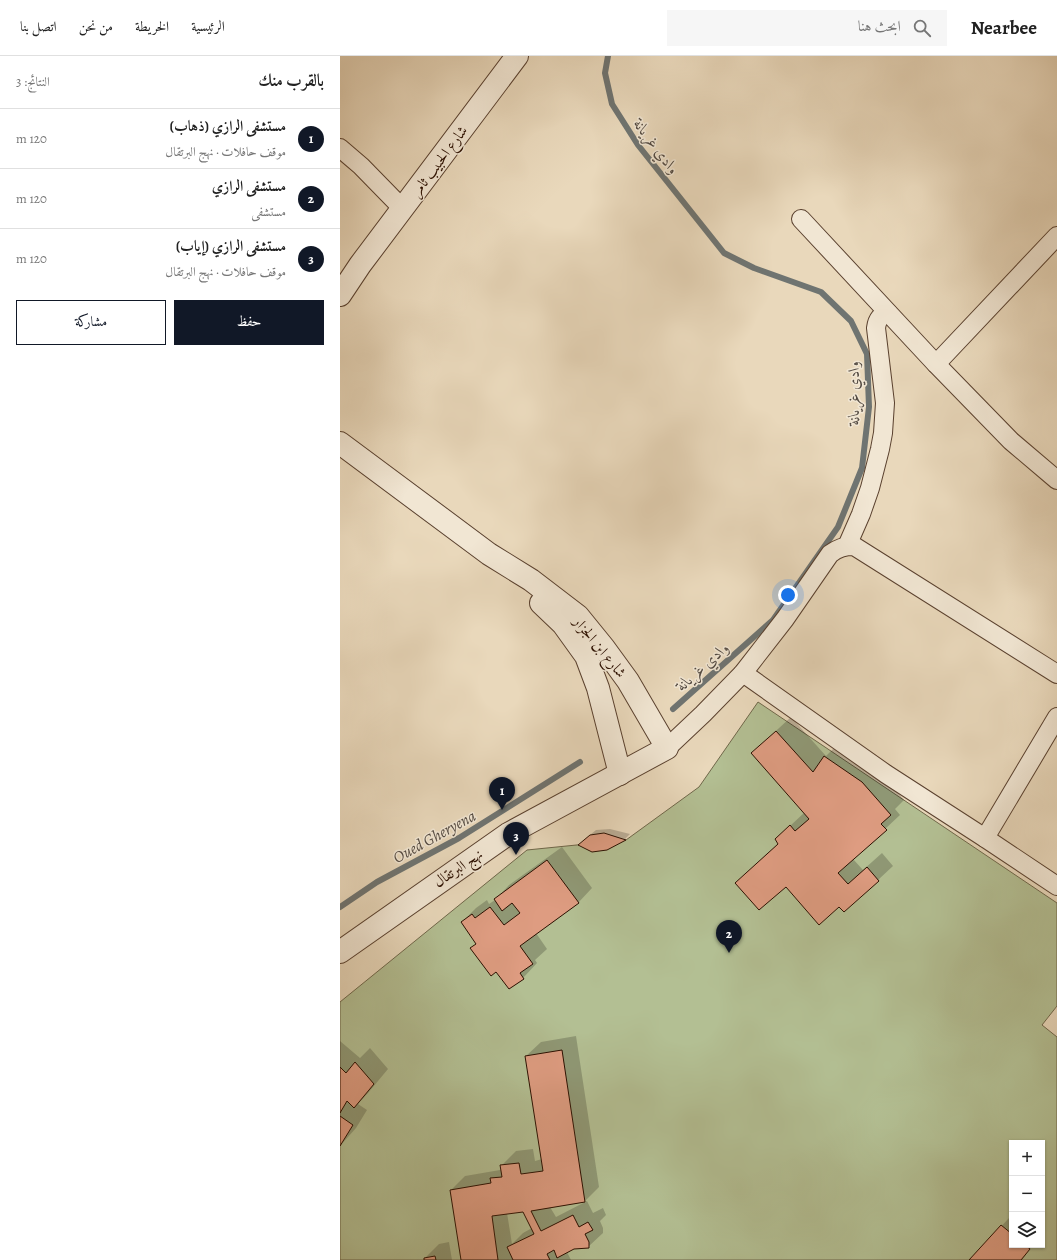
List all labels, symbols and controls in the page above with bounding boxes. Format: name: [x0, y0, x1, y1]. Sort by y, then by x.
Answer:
search box: [667, 10, 947, 46]
text: Nearbee: [971, 15, 1037, 41]
text: ابحث هنا: [858, 16, 901, 36]
text: اتصل بنا: [20, 17, 57, 36]
text: من نحن: [79, 17, 113, 36]
text: الخريطة: [135, 17, 169, 36]
text: الرئيسية: [191, 17, 225, 36]
icon: search: [911, 17, 933, 39]
text: بالقرب منك: [258, 69, 324, 92]
text: النتائج: 3: [16, 73, 50, 90]
water label: وادي غريانة: [626, 113, 684, 180]
text: مستشفى الرازي (ذهاب): [170, 116, 286, 136]
street label: شارع الحبيب ثامر: [406, 122, 475, 202]
text: 120 m: [16, 130, 47, 147]
text: 1: [309, 130, 313, 147]
text: موقف حافلات · نهج البرتقال: [165, 143, 286, 160]
text: مستشفى الرازي: [212, 176, 286, 196]
text: 120 m: [16, 190, 47, 207]
text: 2: [308, 190, 314, 207]
text: مستشفى: [251, 203, 286, 220]
text: مستشفى الرازي (إياب): [176, 236, 286, 256]
text: 120 m: [16, 250, 47, 267]
text: 3: [308, 250, 314, 267]
text: موقف حافلات · نهج البرتقال: [165, 263, 286, 280]
button: مشاركة: [16, 300, 166, 345]
button: حفظ: [174, 300, 324, 345]
water label: وادي غريانة: [843, 361, 866, 427]
your location: [778, 585, 798, 605]
street label: شارع ابن الجزار: [565, 611, 631, 684]
water label: وادي غريانة: [670, 637, 735, 699]
pin: 1: [489, 777, 515, 810]
water label: Oued Gheryena: [389, 805, 480, 869]
pin: 3: [503, 822, 529, 855]
street label: نهج البرتقال: [429, 844, 489, 895]
pin: 2: [716, 920, 742, 953]
map controls: [1009, 1140, 1045, 1248]
button: +: [1009, 1140, 1045, 1176]
button: −: [1009, 1176, 1045, 1212]
button: layers: [1009, 1212, 1045, 1248]

